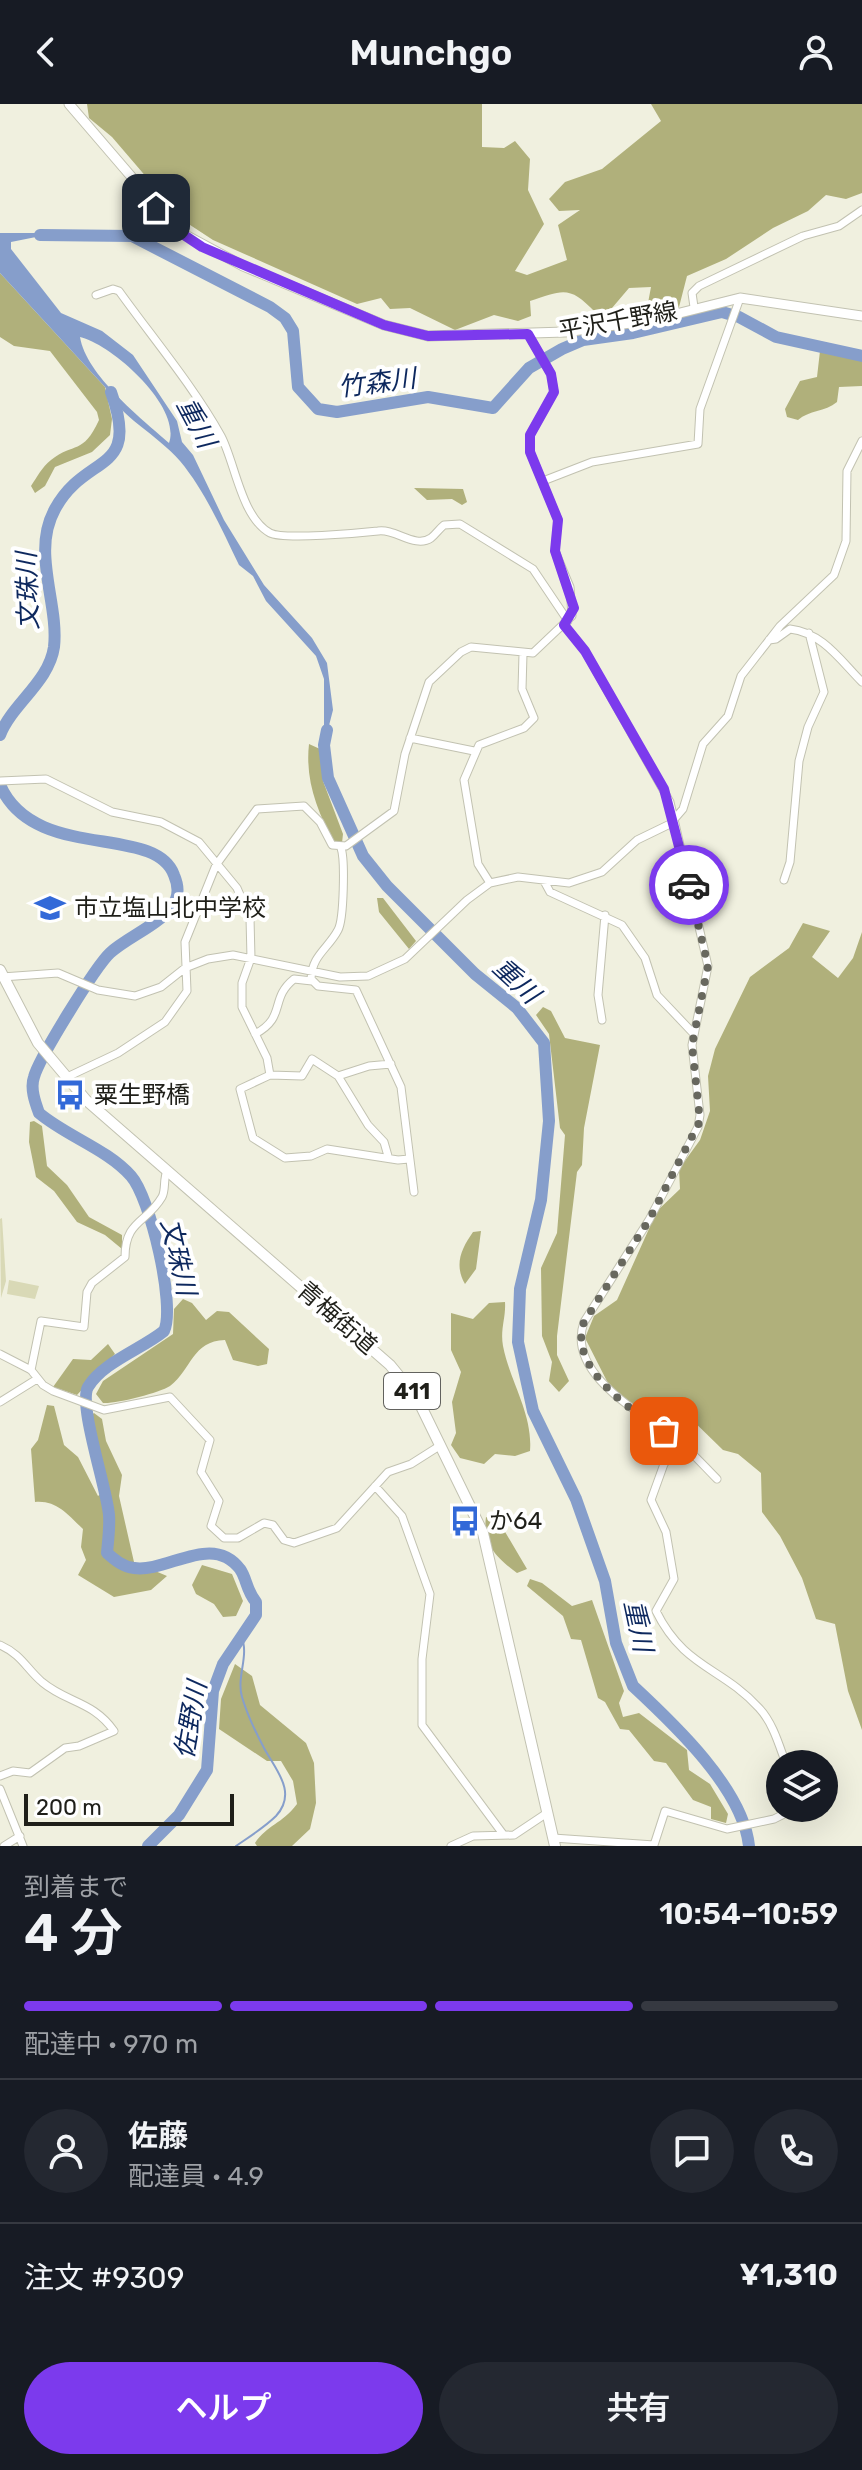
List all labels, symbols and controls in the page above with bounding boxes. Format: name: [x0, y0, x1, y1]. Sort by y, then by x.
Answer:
icon: back: [24, 30, 68, 74]
icon: person: [794, 30, 838, 74]
text: Munchgo: [349, 31, 513, 74]
pin: [122, 174, 190, 242]
icon: home: [134, 186, 178, 230]
street label: 平沢千野線: [556, 297, 680, 345]
water label: 竹森川: [336, 362, 421, 403]
water label: 重川: [170, 393, 223, 456]
water label: 文珠川: [11, 548, 45, 631]
courier: [649, 845, 729, 925]
icon: car: [667, 863, 711, 907]
school or university icon: 市立塩山北中学校: [33, 891, 67, 925]
place label: 市立塩山北中学校: [74, 894, 266, 922]
water label: 重川: [486, 952, 548, 1012]
bus stop icon: 粟生野橋: [53, 1078, 87, 1112]
place label: 粟生野橋: [94, 1081, 190, 1109]
water label: 文珠川: [154, 1216, 203, 1301]
street label: 青梅街道: [292, 1276, 382, 1360]
road number: 411: [384, 1373, 440, 1409]
pin: [630, 1397, 698, 1465]
icon: bag: [642, 1409, 686, 1453]
bus stop icon: か64: [448, 1504, 482, 1538]
place label: か64: [489, 1507, 542, 1535]
water label: 重川: [617, 1597, 659, 1658]
water label: 佐野川: [169, 1676, 214, 1761]
map controls: [766, 1750, 838, 1822]
button: layers: [766, 1750, 838, 1822]
scale bar: [24, 1790, 234, 1826]
text: 200 m: [36, 1794, 102, 1821]
text: 到着まで: [24, 1872, 128, 1903]
text: 10:54–10:59: [659, 1896, 838, 1932]
text: 4 分: [24, 1902, 122, 1964]
text: 配達中 · 970 m: [24, 2029, 198, 2060]
button: person: [24, 2109, 108, 2193]
button: chat: [650, 2109, 734, 2193]
button: phone: [754, 2109, 838, 2193]
text: 佐藤: [128, 2118, 188, 2154]
text: 配達員 · 4.9: [128, 2161, 264, 2192]
text: ¥1,310: [739, 2257, 838, 2293]
text: 注文 #9309: [24, 2260, 184, 2296]
button: ヘルプ: [24, 2362, 423, 2454]
button: 共有: [439, 2362, 838, 2454]

